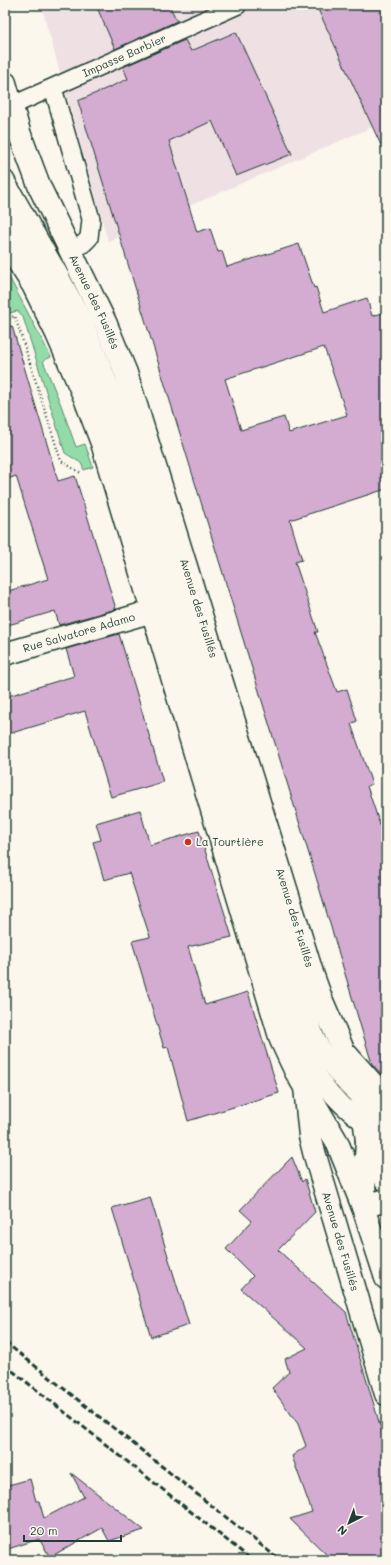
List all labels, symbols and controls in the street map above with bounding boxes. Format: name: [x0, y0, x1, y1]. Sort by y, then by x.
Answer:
street label: Impasse Barbier: [80, 30, 168, 80]
street label: Avenue des Fusillés: [66, 252, 123, 351]
street label: Avenue des Fusillés: [177, 556, 222, 659]
street label: Rue Salvatore Adamo: [21, 609, 137, 655]
place label: La Tourtière: [196, 834, 264, 849]
marker: La Tourtière: [183, 837, 193, 847]
street label: Avenue des Fusillés: [273, 866, 318, 969]
street label: Avenue des Fusillés: [319, 1190, 363, 1293]
north arrow: [329, 1503, 369, 1543]
scale bar: [24, 1517, 121, 1543]
text: 20 m: [30, 1522, 58, 1538]
text: N: [334, 1522, 350, 1539]

